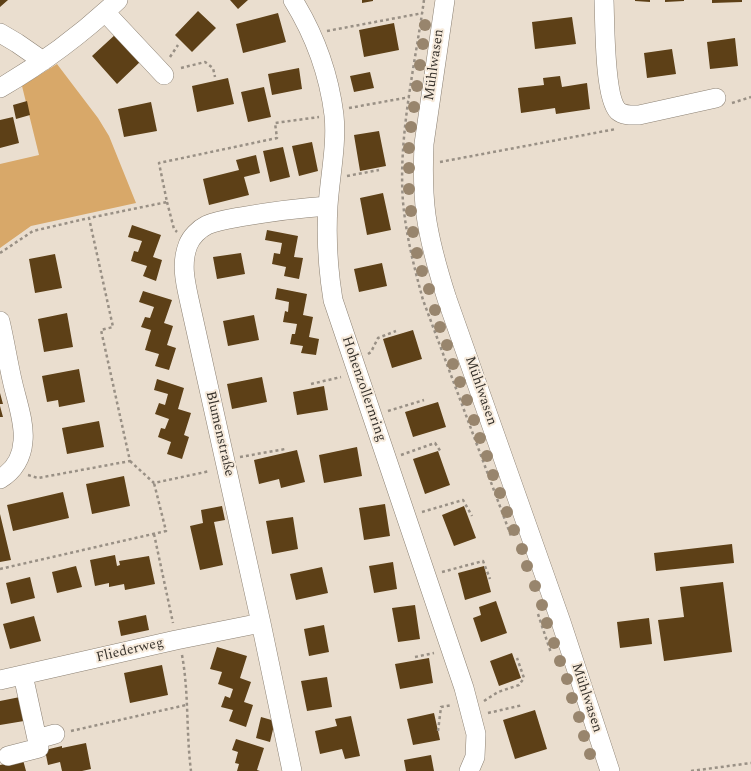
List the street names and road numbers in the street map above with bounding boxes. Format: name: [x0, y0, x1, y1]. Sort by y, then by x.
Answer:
street label: Mühlwasen: [422, 28, 448, 102]
street label: Hohenzollernring: [337, 334, 389, 444]
street label: Mühlwasen: [460, 354, 500, 428]
street label: Blumenstraße: [201, 390, 237, 478]
street label: Fliederweg: [95, 635, 165, 667]
street label: Mühlwasen: [567, 661, 605, 735]

